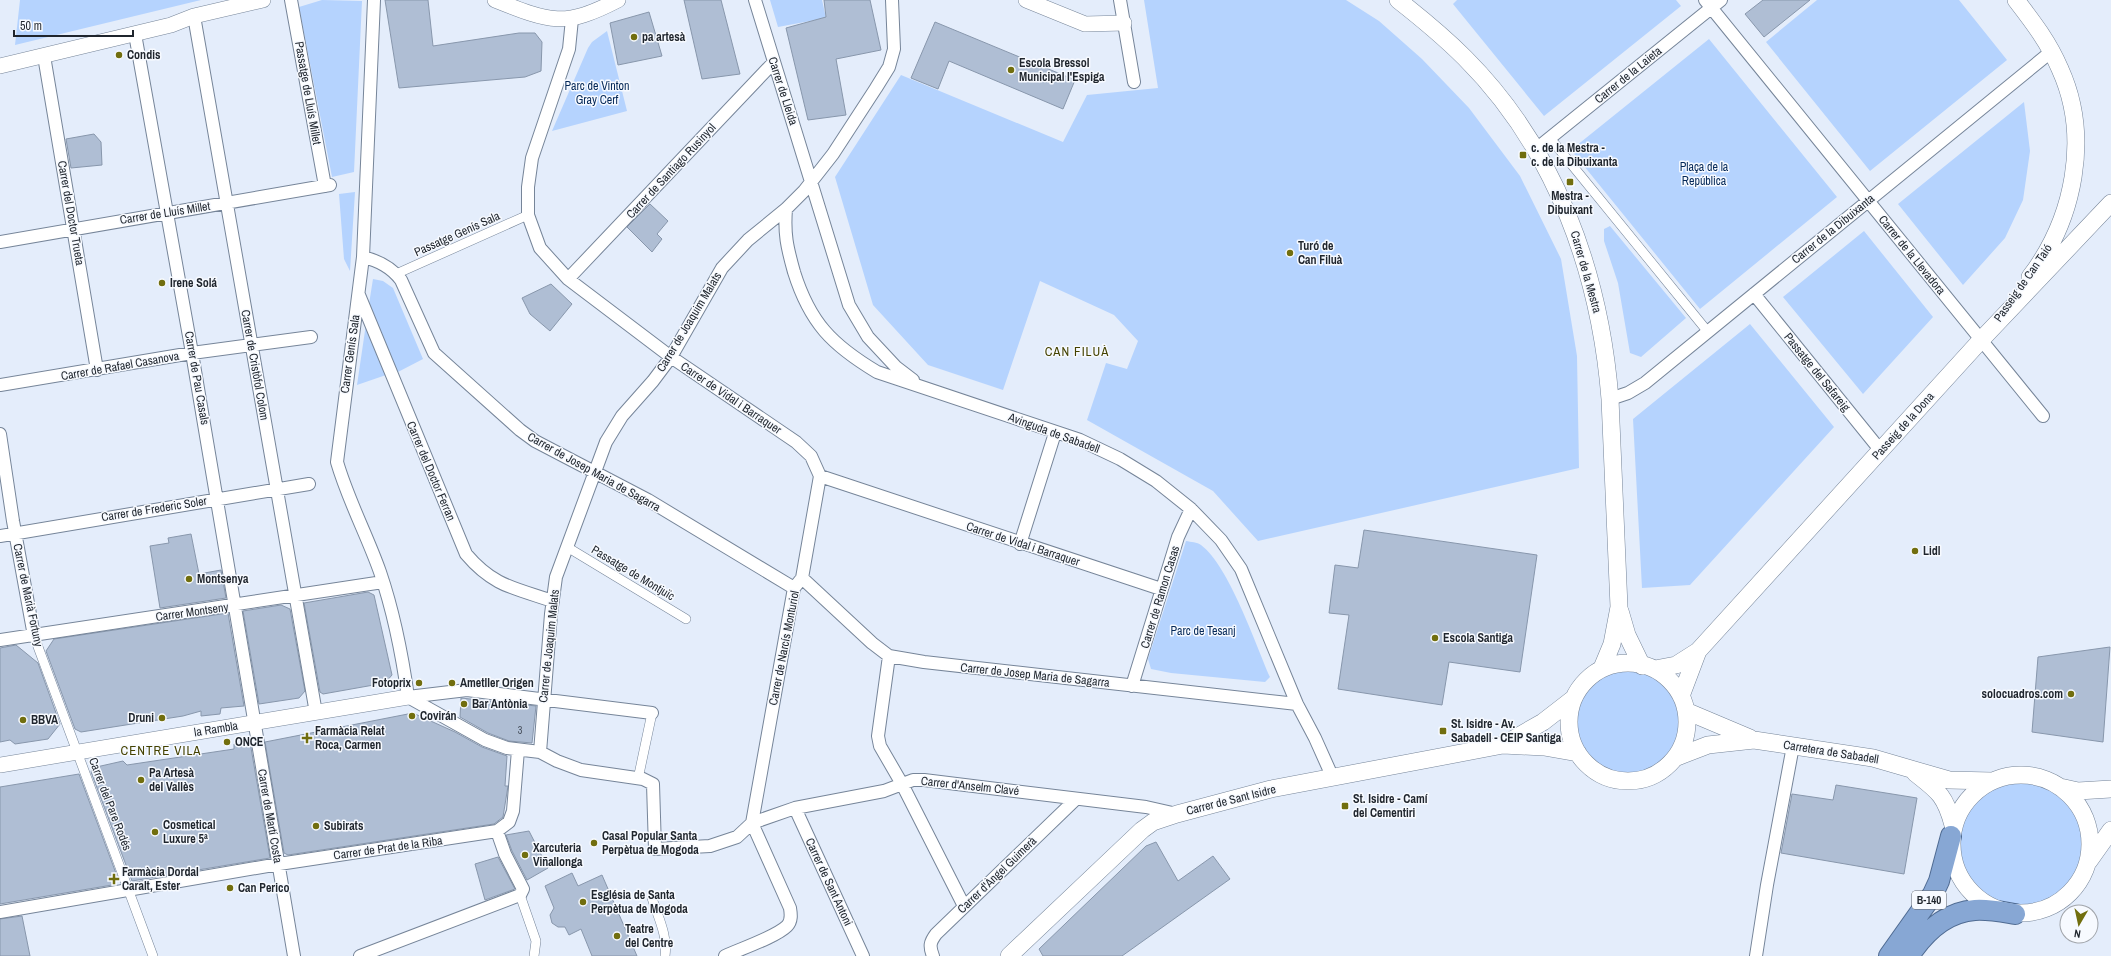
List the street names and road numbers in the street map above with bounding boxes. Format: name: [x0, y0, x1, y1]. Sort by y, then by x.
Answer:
street label: Passatge de Lluís Millet: [291, 40, 325, 146]
street label: Carrer de la Laieta: [1591, 43, 1665, 107]
street label: Carrer de Lleida: [764, 55, 802, 128]
street label: Carrer de Santiago Rusinyol: [623, 120, 719, 222]
street label: Carrer del Doctor Trueta: [54, 159, 88, 267]
street label: Carrer de la Dibuixanta: [1788, 190, 1878, 267]
street label: Carrer de Lluís Millet: [119, 198, 212, 228]
street label: Passatge Genís Sala: [412, 208, 503, 260]
street label: Carrer de la Llevadora: [1875, 212, 1949, 298]
street label: Carrer de la Mestra: [1567, 229, 1606, 315]
street label: Passeig de Can Taió: [1990, 241, 2056, 325]
street label: Carrer de Joaquim Malats: [653, 269, 725, 375]
street label: Carrer de Cristòfol Colom: [237, 308, 273, 422]
street label: Carrer Genís Sala: [337, 313, 364, 394]
street label: Passatge del Safareig: [1780, 329, 1854, 415]
street label: Carrer de Pau Casals: [181, 330, 213, 426]
street label: Carrer de Rafael Casanova: [60, 348, 181, 384]
street label: Carrer de Vidal i Barraquer: [677, 358, 785, 438]
street label: Passeig de la Dona: [1868, 388, 1938, 463]
street label: Avinguda de Sabadell: [1005, 409, 1102, 457]
street label: Carrer del Doctor Ferran: [403, 419, 459, 523]
street label: Carrer de Josep Maria de Sagarra: [525, 429, 664, 516]
street label: Carrer de Frederic Soler: [100, 493, 209, 525]
street label: Carrer de Vidal i Barraquer: [964, 518, 1083, 570]
street label: Carrer de Marià Fortuny: [9, 542, 47, 648]
street label: Passatge de Montjuïc: [588, 542, 678, 604]
street label: Carrer de Ramon Casas: [1137, 544, 1183, 650]
street label: Carrer de Joaquim Malats: [535, 589, 563, 703]
street label: Carrer de Narcís Monturiol: [765, 589, 803, 707]
street label: Carrer Montseny: [155, 599, 229, 625]
street label: Carrer de Josep Maria de Sagarra: [960, 659, 1111, 691]
street label: la Rambla: [193, 718, 240, 740]
street label: Carretera de Sabadell: [1782, 737, 1880, 767]
street label: Carrer del Pare Rodés: [85, 755, 135, 853]
street label: Carrer de Martí Costa: [254, 768, 286, 865]
street label: Carrer d'Anselm Clavé: [920, 773, 1020, 799]
street label: Carrer de Sant Isidre: [1184, 781, 1278, 819]
street label: Carrer de Prat de la Riba: [332, 832, 444, 864]
street label: Carrer d'Àngel Guimerà: [954, 833, 1040, 917]
street label: Carrer de Sant Antoni: [802, 835, 856, 929]
road number: B-140: [1912, 891, 1946, 909]

